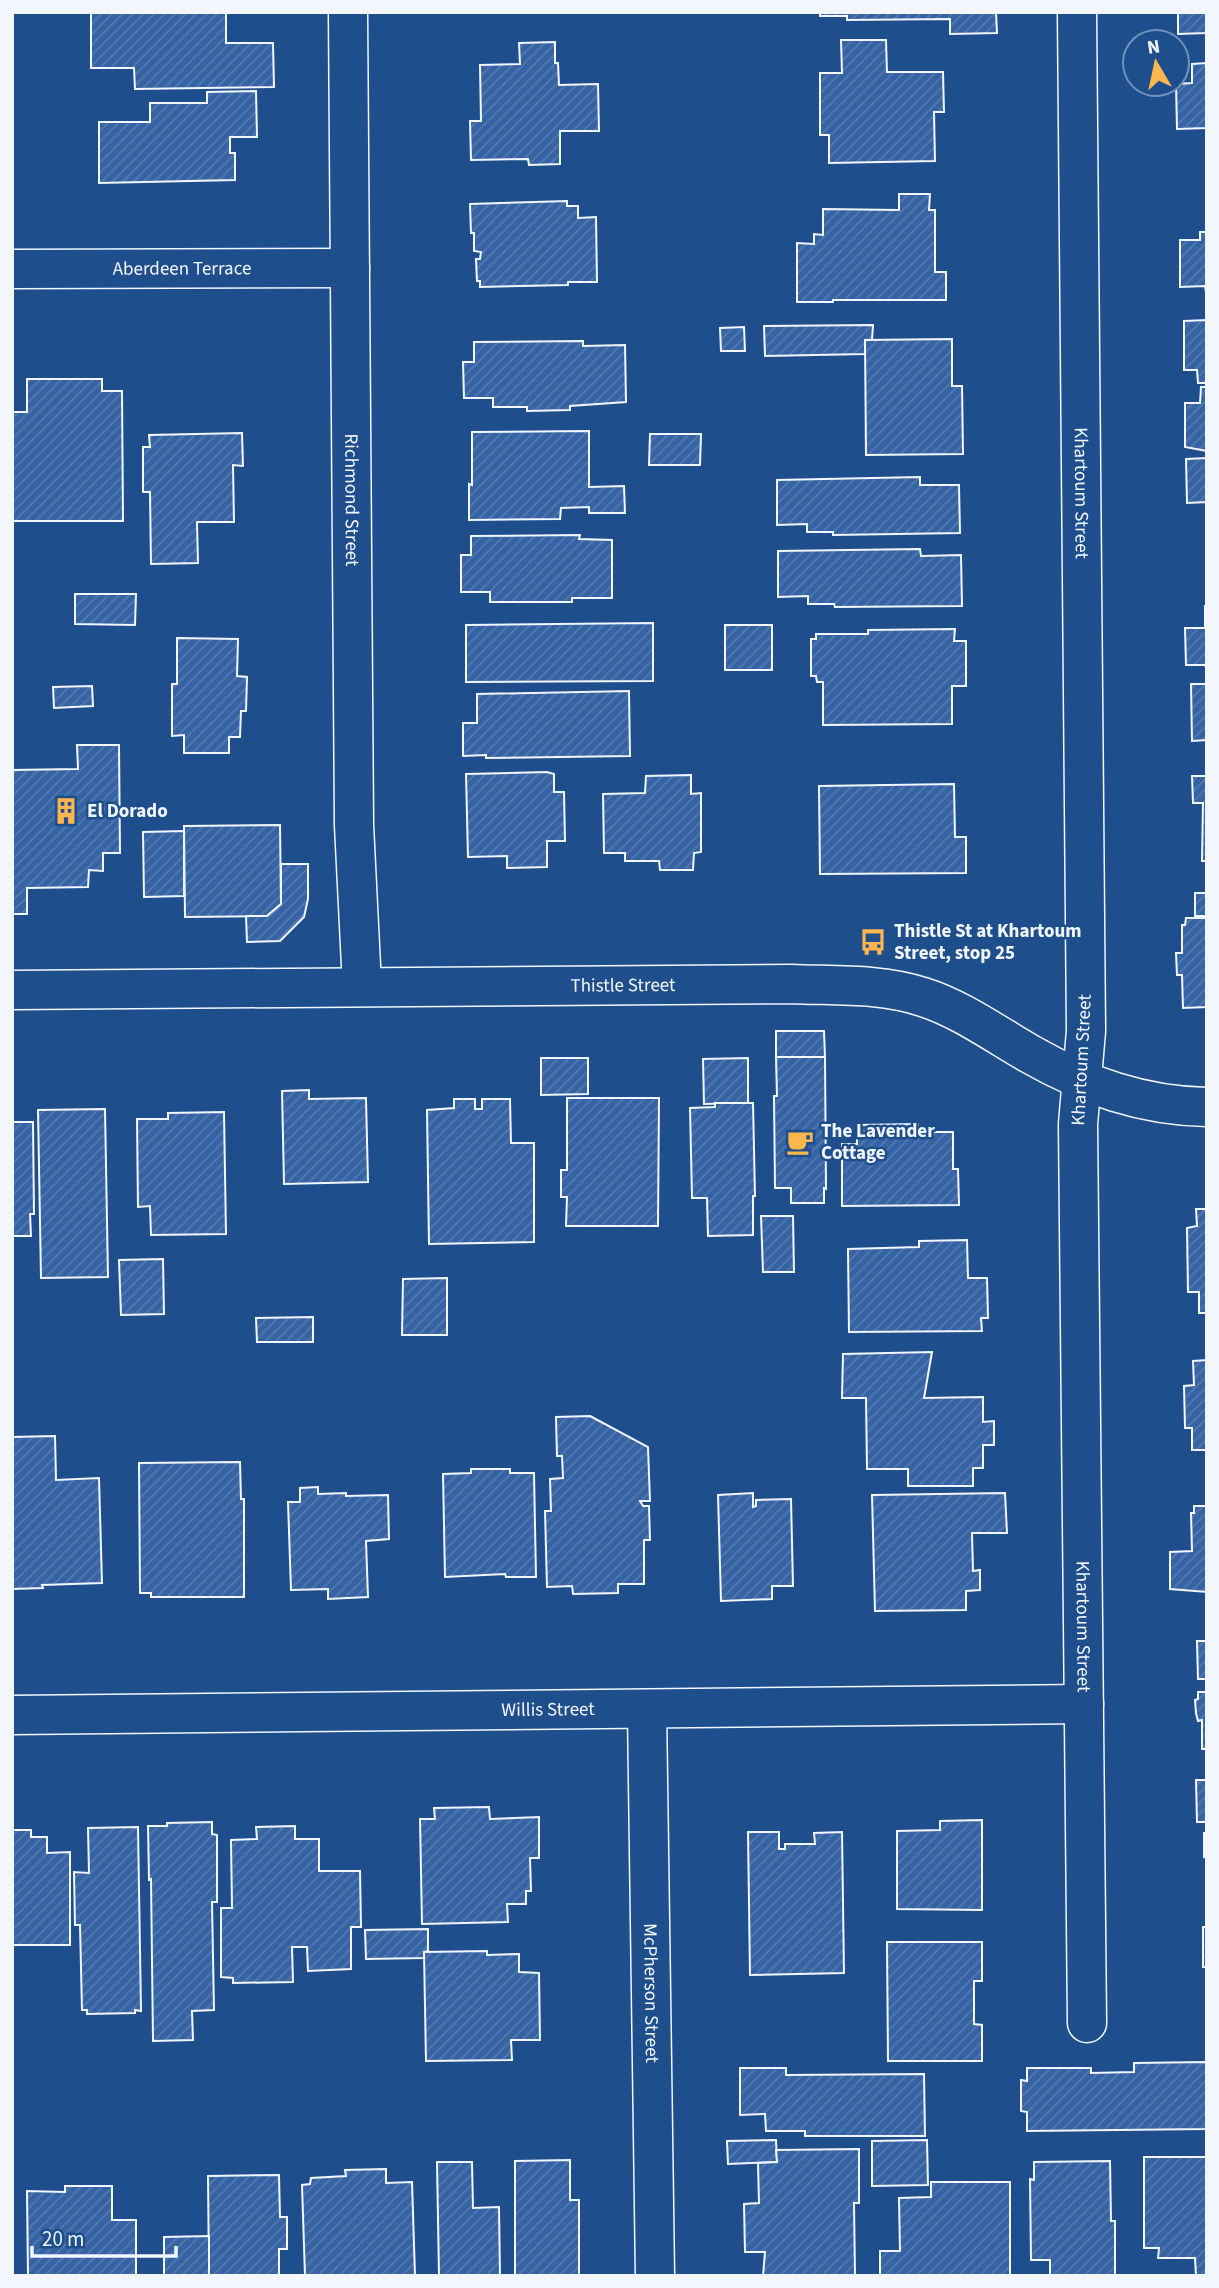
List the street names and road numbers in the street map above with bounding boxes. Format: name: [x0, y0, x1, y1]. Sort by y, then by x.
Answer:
street label: Aberdeen Terrace: [113, 255, 251, 282]
street label: Khartoum Street: [1067, 427, 1095, 559]
street label: Richmond Street: [338, 433, 366, 567]
street label: Thistle Street: [570, 971, 676, 999]
street label: Khartoum Street: [1065, 993, 1099, 1126]
street label: Khartoum Street: [1069, 1561, 1097, 1693]
street label: Willis Street: [501, 1696, 595, 1723]
street label: McPherson Street: [637, 1923, 665, 2064]

